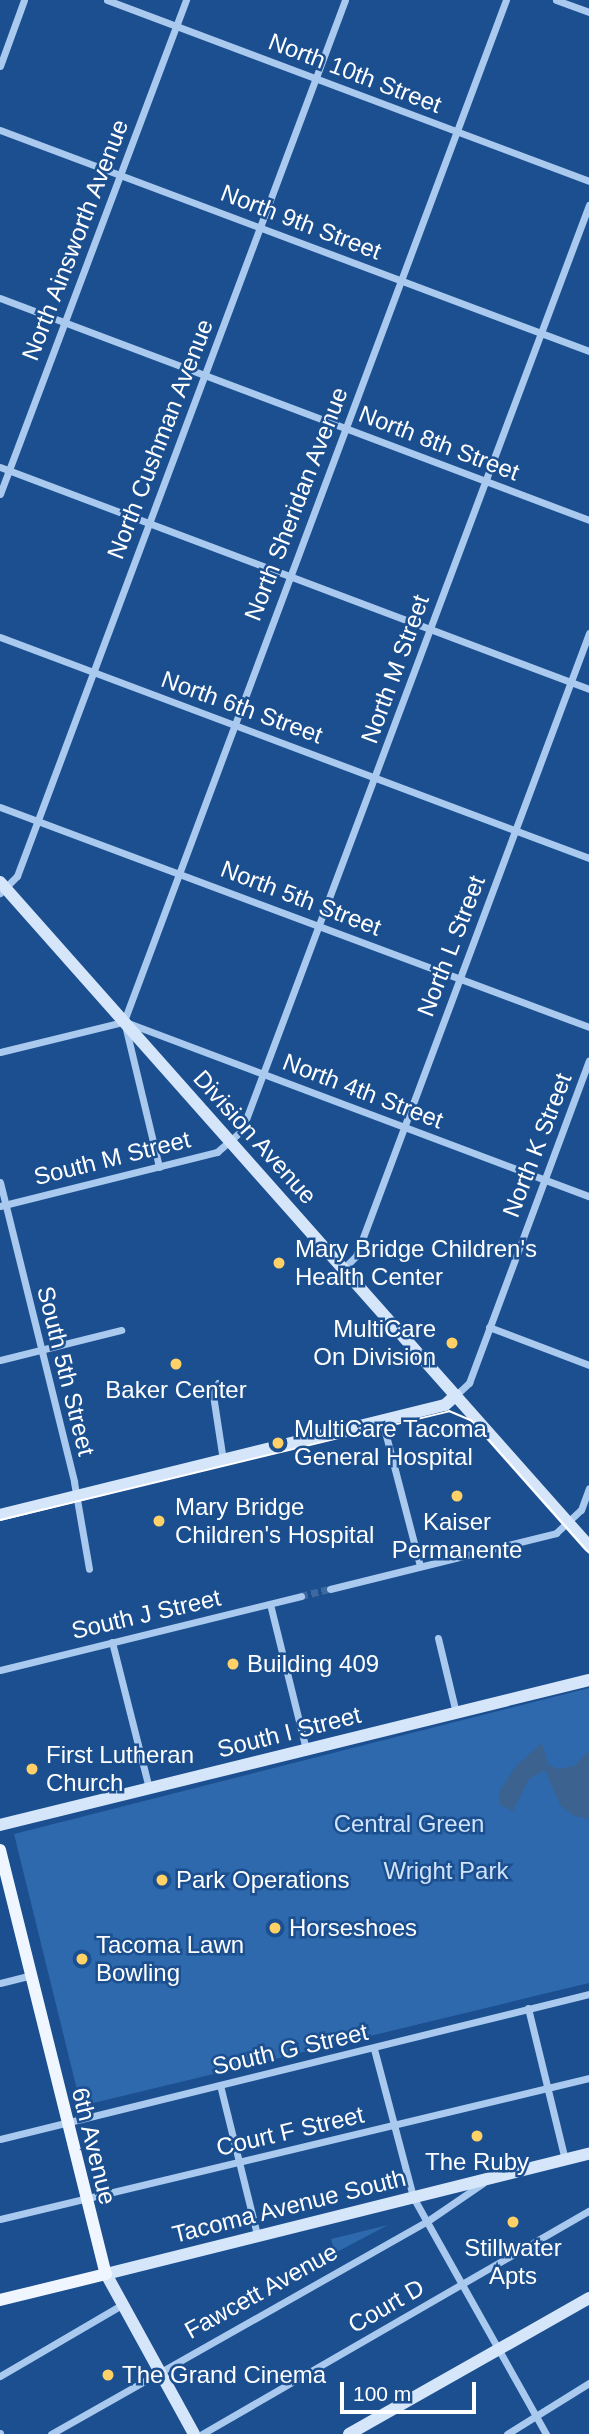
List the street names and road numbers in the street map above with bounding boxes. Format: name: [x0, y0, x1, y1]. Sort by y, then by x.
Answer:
street label: North 10th Street: [265, 27, 445, 119]
street label: North Ainsworth Avenue: [15, 114, 135, 366]
street label: North 9th Street: [217, 178, 385, 266]
street label: North Cushman Avenue: [101, 314, 219, 564]
street label: North Sheridan Avenue: [238, 383, 354, 625]
street label: North 8th Street: [355, 399, 523, 487]
street label: North M Street: [355, 591, 435, 747]
street label: North 6th Street: [157, 664, 327, 750]
street label: North 5th Street: [217, 854, 385, 942]
street label: North L Street: [411, 871, 491, 1021]
street label: North 4th Street: [279, 1047, 447, 1135]
street label: Division Avenue: [187, 1064, 323, 1210]
street label: North K Street: [496, 1069, 578, 1221]
street label: South M Street: [31, 1125, 193, 1191]
street label: South 5th Street: [31, 1283, 101, 1459]
street label: South J Street: [69, 1583, 223, 1645]
street label: South I Street: [214, 1700, 364, 1764]
street label: South G Street: [209, 2017, 371, 2081]
street label: 6th Avenue: [65, 2084, 123, 2208]
street label: Court F Street: [213, 2100, 367, 2162]
street label: Tacoma Avenue South: [169, 2163, 409, 2249]
street label: Fawcett Avenue: [179, 2237, 343, 2345]
street label: Court D: [343, 2273, 429, 2339]

